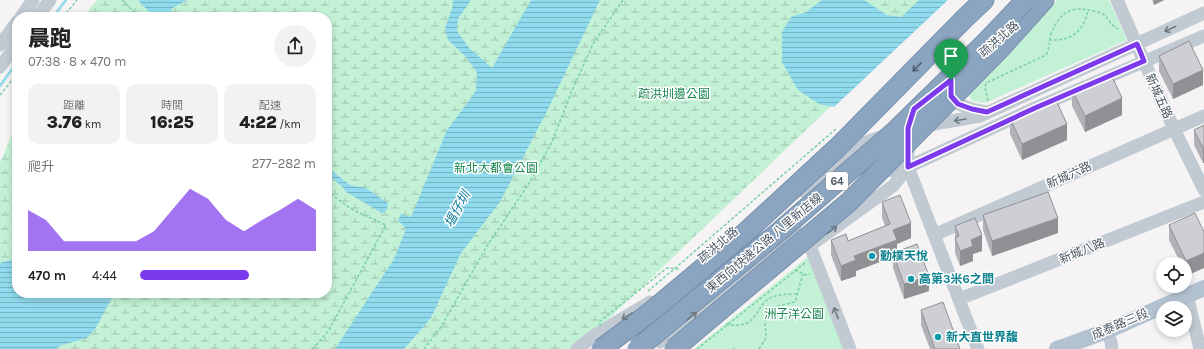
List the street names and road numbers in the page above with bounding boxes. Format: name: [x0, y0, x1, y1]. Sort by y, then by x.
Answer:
street label: 疏洪北路: [976, 18, 1022, 60]
street label: 新城五路: [1143, 71, 1175, 121]
street label: 新城六路: [1044, 159, 1094, 191]
road number: 64: [826, 172, 848, 190]
street label: 東西向快速公路 八里新店線: [703, 190, 825, 296]
street label: 疏洪北路: [695, 224, 741, 266]
street label: 新城八路: [1057, 236, 1107, 266]
street label: 成泰路三段: [1090, 306, 1150, 342]

